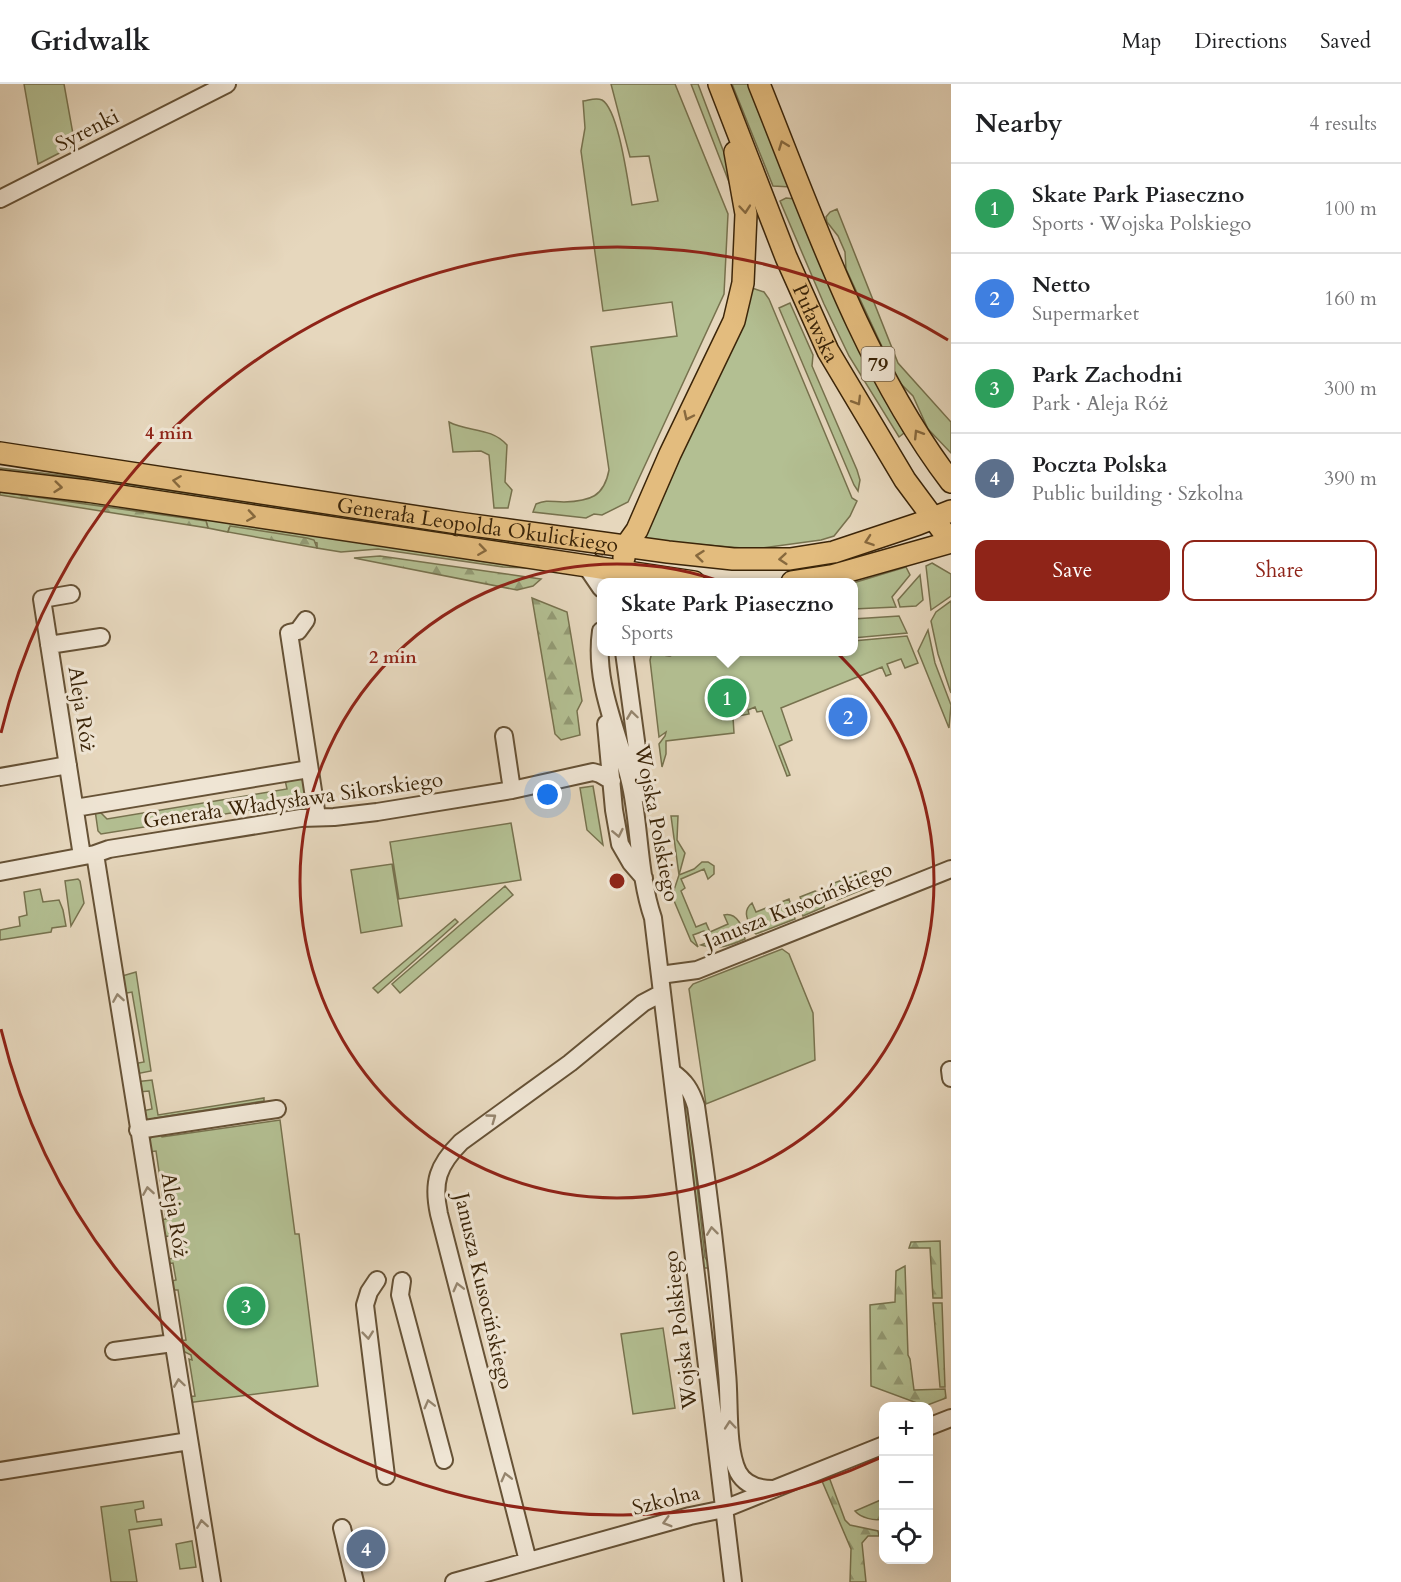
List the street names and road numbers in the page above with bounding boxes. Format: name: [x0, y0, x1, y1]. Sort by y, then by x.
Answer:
street label: Syrenki: [50, 102, 124, 159]
street label: Puławska: [785, 280, 846, 368]
road number: 79: [862, 347, 894, 381]
street label: Generała Leopolda Okulickiego: [335, 491, 620, 560]
street label: Aleja Róż: [60, 664, 103, 754]
street label: Wojska Polskiego: [627, 741, 686, 904]
street label: Generała Władysława Sikorskiego: [141, 765, 445, 836]
street label: Janusza Kusocińskiego: [697, 854, 897, 958]
street label: Aleja Róż: [153, 1170, 196, 1260]
street label: Janusza Kusocińskiego: [446, 1187, 520, 1392]
street label: Wojska Polskiego: [656, 1249, 705, 1412]
street label: Szkolna: [629, 1478, 703, 1523]

